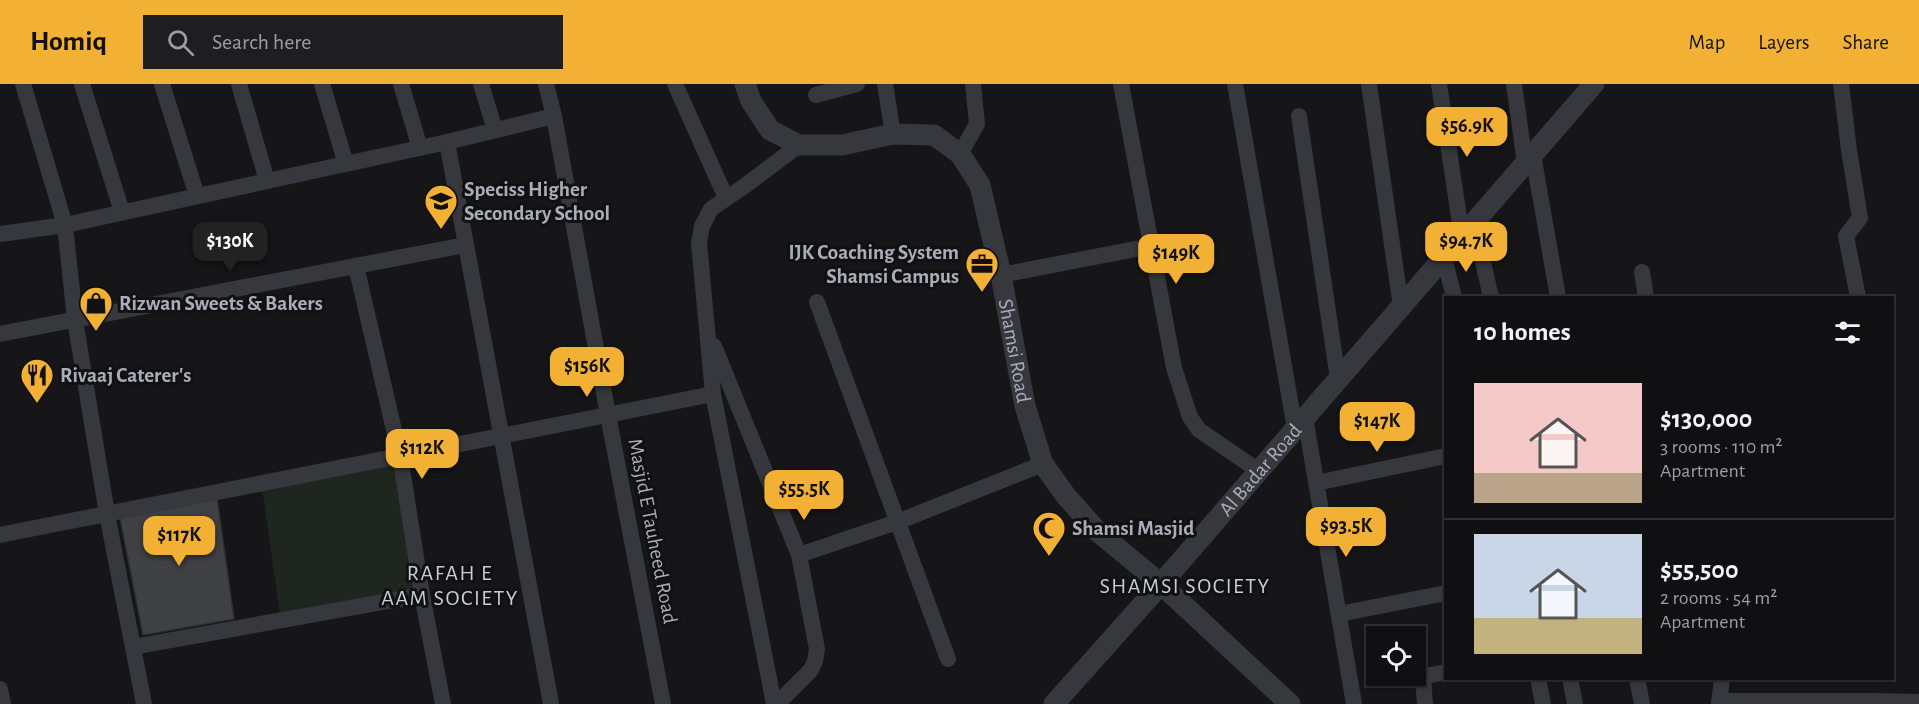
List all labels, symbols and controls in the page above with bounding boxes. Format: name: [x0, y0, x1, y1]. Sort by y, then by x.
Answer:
search box: [143, 15, 563, 69]
icon: search: [164, 26, 197, 59]
text: Homiq: [30, 28, 107, 56]
text: Search here: [212, 31, 312, 53]
text: Map: [1689, 32, 1725, 53]
text: Layers: [1758, 32, 1809, 53]
text: Share: [1842, 32, 1889, 53]
pin: $56.9K: [1418, 107, 1516, 158]
text: $56.9K: [1440, 116, 1494, 136]
place label: Speciss Higher Secondary School: [464, 179, 610, 224]
school or university icon: Speciss Higher Secondary School: [423, 183, 459, 230]
pin: $130K: [188, 222, 272, 273]
pin: $94.7K: [1417, 222, 1515, 273]
text: $130K: [207, 231, 253, 251]
text: $94.7K: [1439, 231, 1493, 251]
pin: $149K: [1134, 234, 1218, 285]
place label: IJK Coaching System Shamsi Campus: [789, 242, 959, 287]
text: $149K: [1152, 243, 1200, 263]
office icon: IJK Coaching System Shamsi Campus: [964, 246, 1000, 293]
shop icon: Rizwan Sweets & Bakers: [78, 285, 114, 332]
place label: Rizwan Sweets & Bakers: [119, 293, 323, 314]
street label: Shamsi Road: [995, 297, 1034, 404]
icon: filters: [1831, 316, 1864, 349]
text: 10 homes: [1474, 319, 1571, 345]
pin: $156K: [545, 347, 629, 398]
text: $156K: [564, 356, 610, 376]
restaurant icon: Rivaaj Caterer's: [19, 357, 55, 404]
place label: Rivaaj Caterer's: [60, 365, 191, 386]
pin: $147K: [1335, 402, 1419, 453]
text: $130,000: [1660, 406, 1752, 432]
icon: home: [1522, 407, 1594, 479]
text: $147K: [1354, 411, 1400, 431]
street label: Al Badar Road: [1215, 420, 1306, 520]
pin: $112K: [380, 429, 464, 480]
street label: Masjid E Tauheed Road: [624, 437, 681, 626]
text: 3 rooms · 110 m²: [1660, 437, 1783, 457]
text: $112K: [400, 438, 444, 458]
text: Apartment: [1660, 461, 1745, 481]
pin: $55.5K: [755, 470, 853, 521]
text: $55.5K: [778, 479, 830, 499]
pin: $93.5K: [1297, 507, 1395, 558]
mosque icon: Shamsi Masjid: [1031, 510, 1067, 557]
pin: $117K: [137, 516, 221, 567]
text: $93.5K: [1320, 516, 1372, 536]
place label: Shamsi Masjid: [1072, 518, 1194, 539]
text: $117K: [157, 525, 201, 545]
text: $55,500: [1660, 557, 1738, 583]
icon: home: [1522, 558, 1594, 630]
district label: RAFAH E AAM SOCIETY: [381, 562, 519, 609]
district label: SHAMSI SOCIETY: [1099, 575, 1271, 597]
text: 2 rooms · 54 m²: [1660, 588, 1777, 608]
text: Apartment: [1660, 612, 1745, 632]
map controls: [1366, 626, 1426, 686]
button: locate: [1366, 626, 1426, 686]

